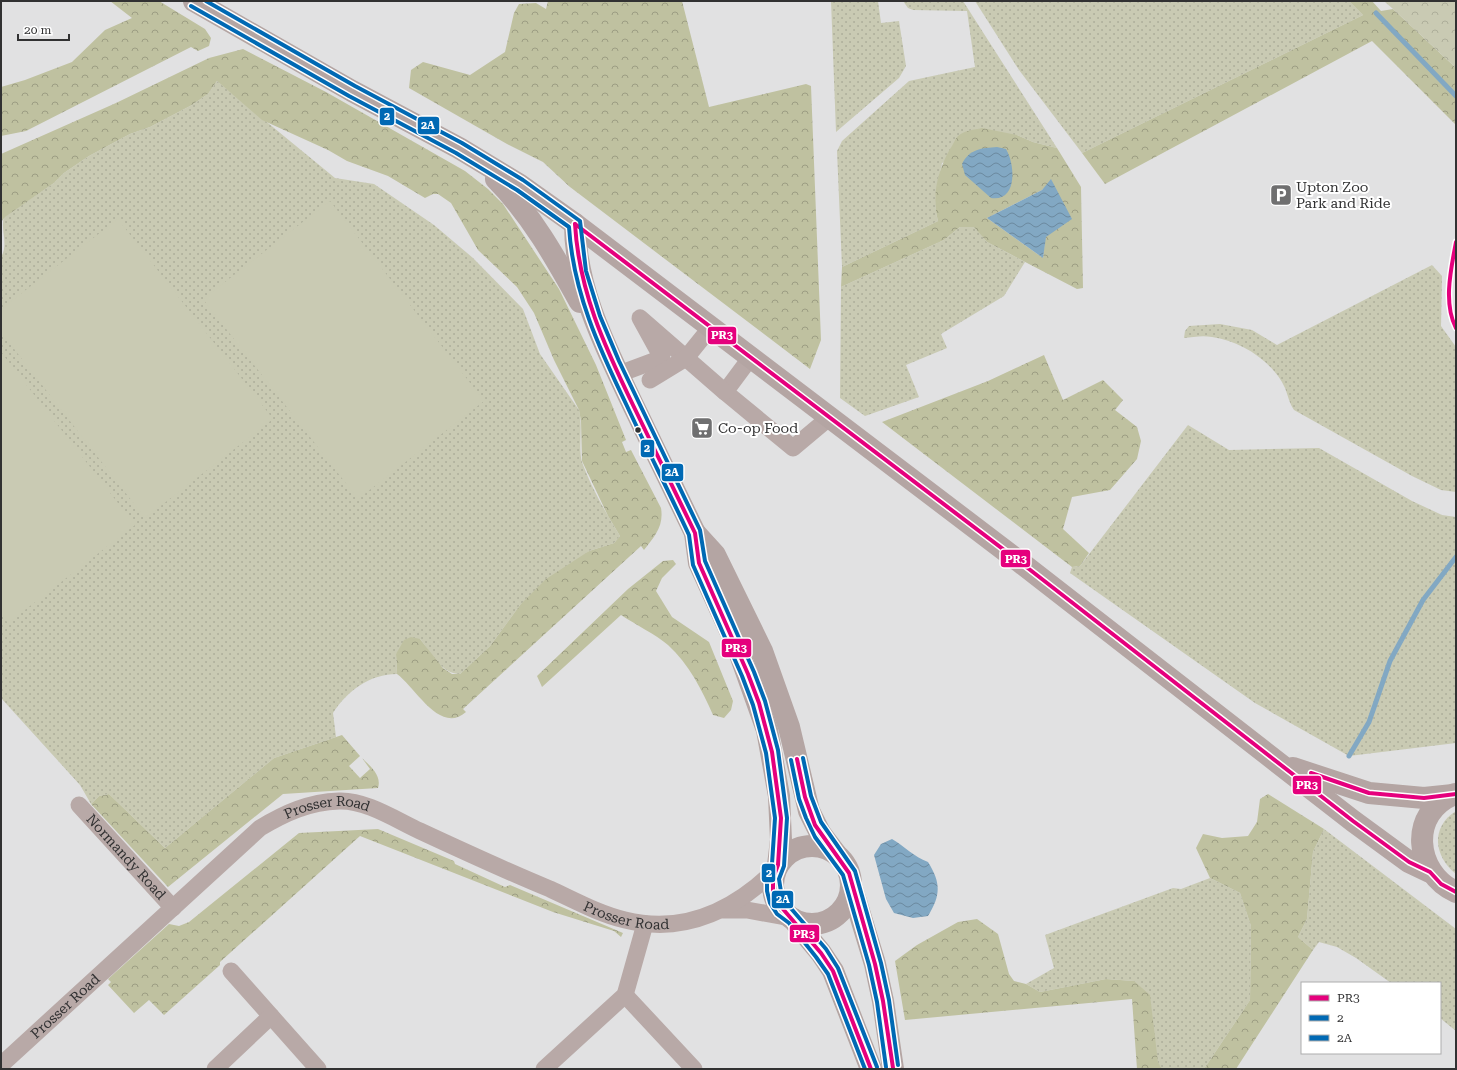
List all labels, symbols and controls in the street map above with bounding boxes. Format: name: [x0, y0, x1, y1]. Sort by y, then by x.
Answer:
scale bar: [18, 16, 69, 42]
text: 20 m: [24, 23, 51, 37]
line badge: 2: [379, 107, 395, 126]
text: 2: [384, 110, 390, 123]
line badge: 2A: [417, 116, 440, 135]
text: 2A: [421, 119, 435, 132]
place label: Upton Zoo Park and Ride: [1296, 179, 1391, 211]
parking icon: Upton Zoo Park and Ride: [1268, 182, 1294, 208]
line badge: PR3: [707, 326, 737, 345]
text: PR3: [711, 329, 733, 342]
supermarket icon: Co-op Food: [689, 415, 715, 441]
place label: Co-op Food: [718, 420, 798, 436]
unlabelled marker: [633, 425, 643, 435]
line badge: 2: [640, 439, 655, 458]
text: 2: [644, 442, 650, 455]
line badge: 2A: [661, 463, 684, 482]
text: 2A: [665, 466, 679, 479]
line badge: PR3: [1000, 549, 1031, 568]
text: PR3: [1005, 553, 1027, 566]
line badge: PR3: [721, 638, 752, 658]
text: PR3: [725, 642, 747, 655]
line badge: PR3: [1292, 775, 1322, 795]
text: PR3: [1296, 779, 1318, 792]
street label: Prosser Road: [281, 793, 372, 822]
street label: Normandy Road: [83, 811, 169, 903]
line badge: 2: [761, 863, 776, 883]
text: 2: [766, 867, 772, 880]
line badge: 2A: [771, 890, 794, 909]
text: 2A: [776, 893, 790, 906]
street label: Prosser Road: [581, 898, 670, 932]
line badge: PR3: [789, 924, 820, 943]
text: PR3: [793, 928, 815, 941]
street label: Prosser Road: [27, 971, 103, 1042]
legend: [1301, 982, 1441, 1054]
text: PR3: [1337, 991, 1360, 1005]
text: 2: [1337, 1011, 1344, 1025]
text: 2A: [1337, 1031, 1353, 1045]

